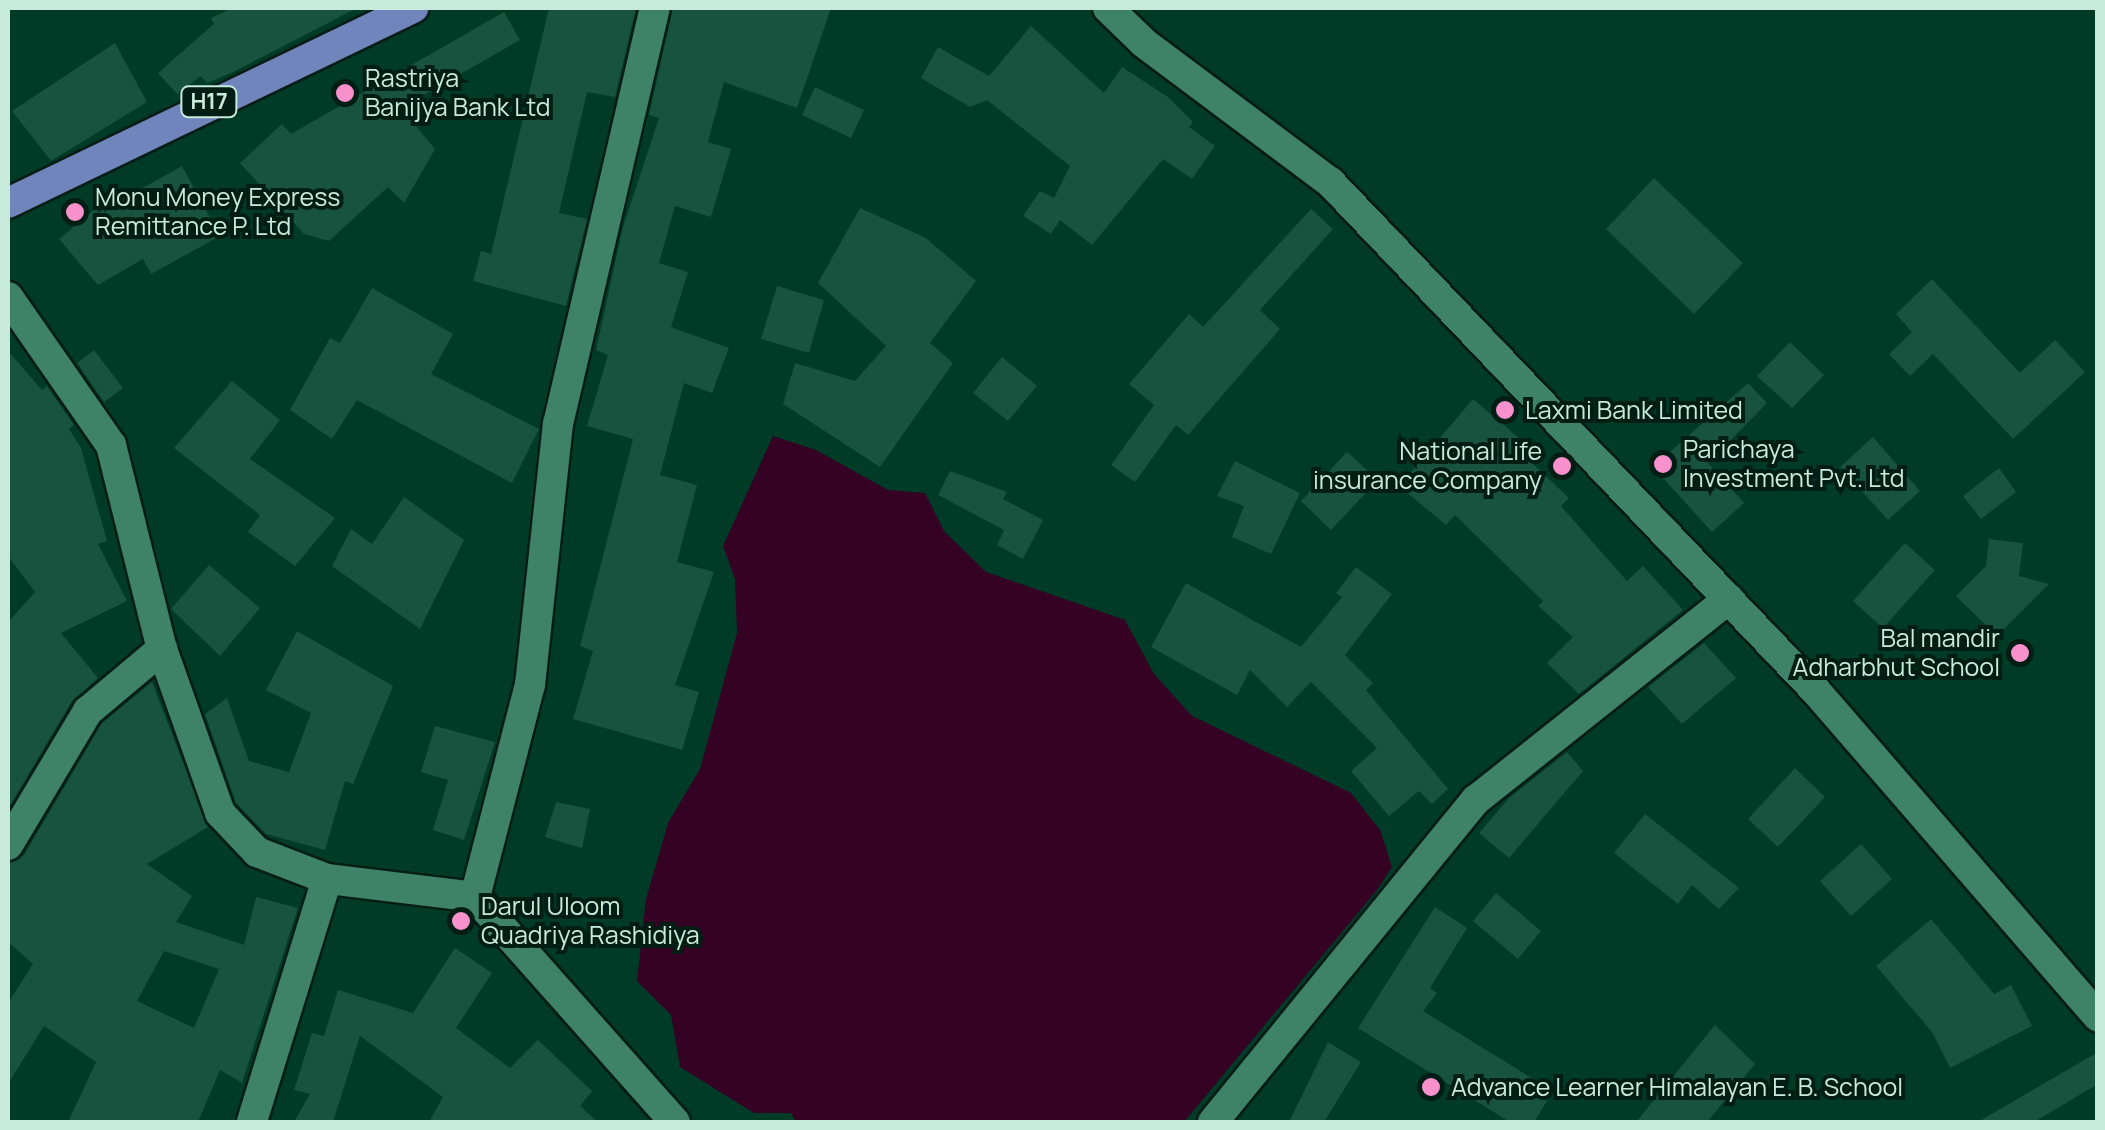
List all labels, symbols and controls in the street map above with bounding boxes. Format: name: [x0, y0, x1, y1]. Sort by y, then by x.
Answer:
place label: Rastriya Banijya Bank Ltd: [365, 64, 551, 123]
marker: Rastriya Banijya Bank Ltd: [334, 82, 356, 104]
road number: H17: [179, 85, 239, 119]
place label: Monu Money Express Remittance P. Ltd: [95, 183, 340, 242]
marker: Monu Money Express Remittance P. Ltd: [64, 201, 86, 223]
place label: Laxmi Bank Limited: [1525, 395, 1743, 425]
marker: Laxmi Bank Limited: [1494, 399, 1516, 421]
place label: Parichaya Investment Pvt. Ltd: [1683, 435, 1904, 494]
place label: National Life insurance Company: [1313, 437, 1542, 496]
marker: Parichaya Investment Pvt. Ltd: [1652, 453, 1674, 475]
marker: National Life insurance Company: [1551, 455, 1573, 477]
place label: Bal mandir Adharbhut School: [1793, 624, 2000, 683]
marker: Bal mandir Adharbhut School: [2009, 642, 2031, 664]
place label: Darul Uloom Quadriya Rashidiya: [481, 892, 700, 951]
marker: Darul Uloom Quadriya Rashidiya: [450, 910, 472, 932]
place label: Advance Learner Himalayan E. B. School: [1451, 1072, 1903, 1102]
marker: Advance Learner Himalayan E. B. School: [1420, 1076, 1442, 1098]

